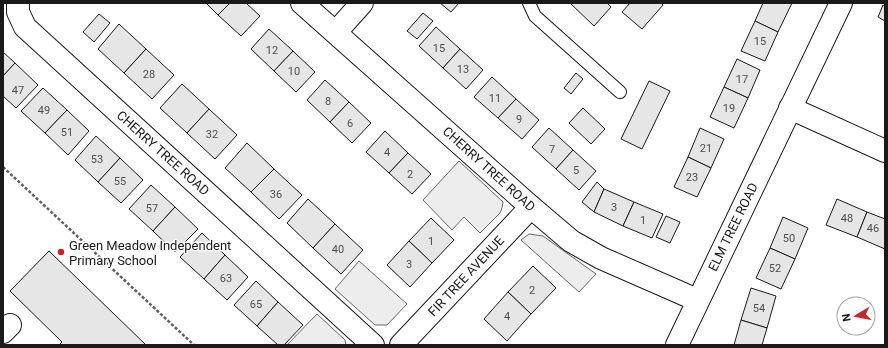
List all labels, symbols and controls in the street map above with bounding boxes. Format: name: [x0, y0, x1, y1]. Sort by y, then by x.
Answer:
house number: 15: [754, 35, 766, 48]
house number: 15: [433, 42, 445, 55]
house number: 12: [266, 44, 278, 57]
house number: 13: [457, 63, 469, 76]
house number: 10: [288, 65, 300, 78]
house number: 28: [143, 68, 155, 81]
house number: 17: [736, 73, 748, 86]
house number: 47: [12, 84, 24, 97]
house number: 11: [489, 92, 501, 105]
house number: 8: [325, 95, 331, 108]
house number: 19: [723, 102, 735, 115]
house number: 49: [38, 104, 50, 117]
street label: CHERRY TREE ROAD: [114, 108, 212, 198]
house number: 9: [516, 113, 522, 126]
house number: 6: [347, 117, 353, 130]
street label: CHERRY TREE ROAD: [440, 124, 538, 214]
house number: 51: [61, 126, 73, 139]
house number: 32: [206, 128, 218, 141]
house number: 21: [700, 142, 712, 155]
house number: 7: [549, 143, 555, 156]
house number: 4: [384, 146, 390, 159]
house number: 53: [91, 153, 103, 166]
house number: 5: [573, 164, 579, 177]
house number: 2: [407, 168, 413, 181]
house number: 23: [686, 171, 698, 184]
house number: 55: [114, 175, 126, 188]
street label: ELM TREE ROAD: [705, 180, 761, 274]
house number: 36: [270, 188, 282, 201]
house number: 3: [611, 201, 617, 214]
house number: 57: [146, 202, 158, 215]
house number: 48: [841, 212, 853, 225]
house number: 1: [640, 214, 646, 227]
house number: 46: [867, 222, 879, 235]
house number: 50: [783, 232, 795, 245]
street label: FIR TREE AVENUE: [425, 233, 507, 319]
house number: 1: [428, 235, 434, 248]
place label: Green Meadow Independent Primary School: [69, 238, 231, 268]
house number: 40: [332, 243, 344, 256]
marker: Green Meadow Independent Primary School: [56, 247, 66, 257]
house number: 3: [406, 258, 412, 271]
house number: 52: [769, 262, 781, 275]
house number: 63: [220, 272, 232, 285]
house number: 2: [529, 284, 535, 297]
north arrow: [836, 296, 876, 336]
house number: 65: [250, 298, 262, 311]
house number: 54: [753, 302, 765, 315]
house number: 4: [504, 310, 510, 323]
text: N: [840, 312, 854, 323]

